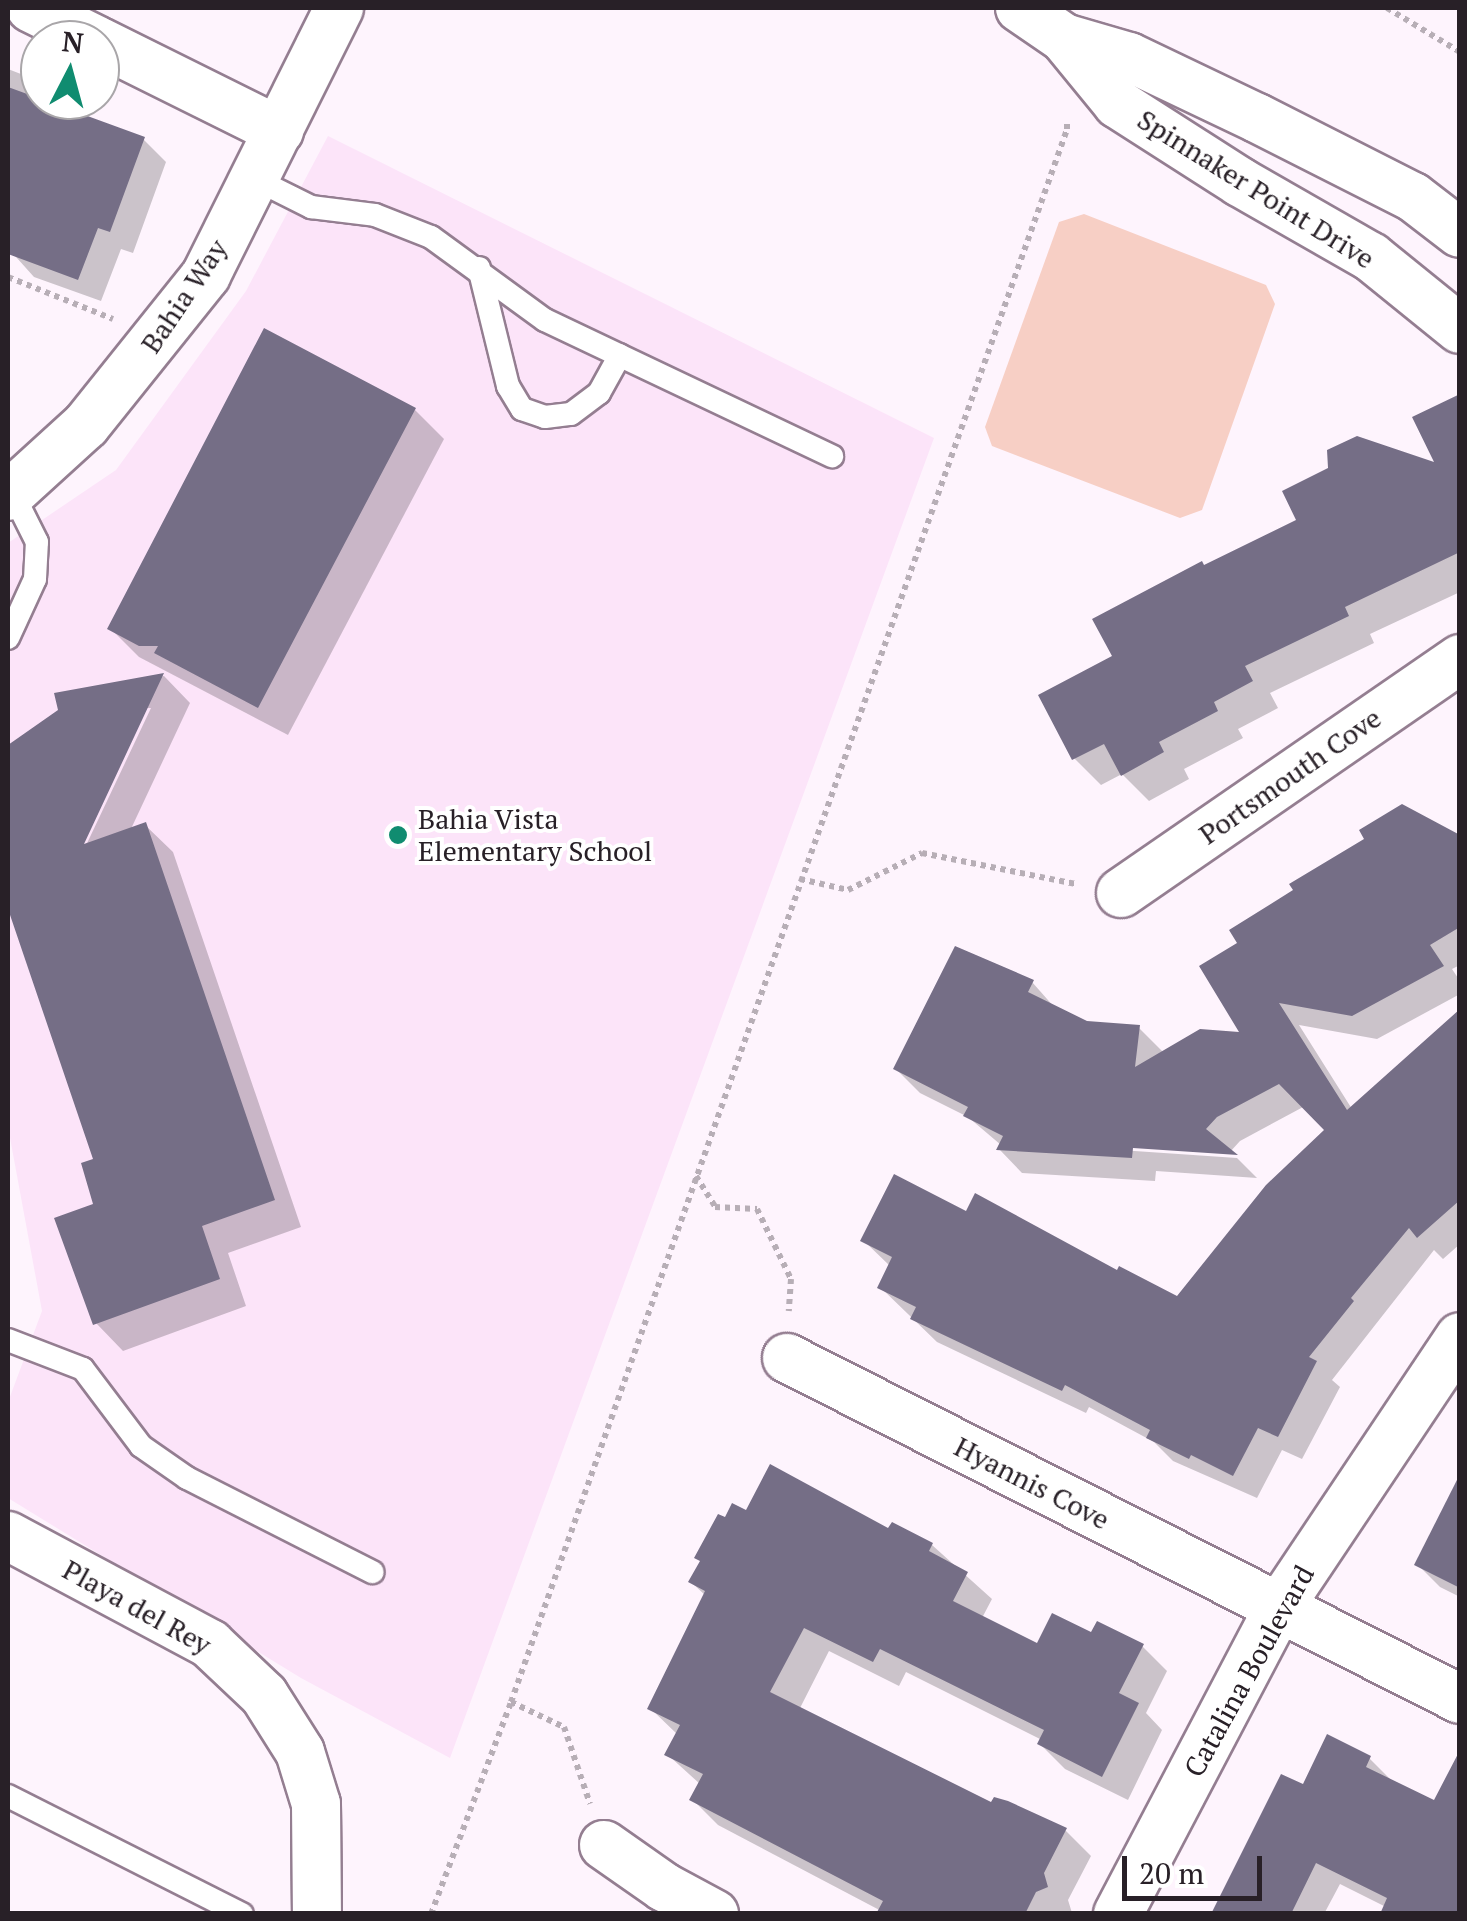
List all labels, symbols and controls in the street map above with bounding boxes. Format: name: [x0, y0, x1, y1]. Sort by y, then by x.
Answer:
north arrow: [20, 20, 120, 120]
text: N: [60, 22, 85, 61]
street label: Spinnaker Point Drive: [1131, 102, 1381, 276]
street label: Bahia Way: [134, 233, 234, 359]
street label: Portsmouth Cove: [1193, 701, 1387, 851]
place label: Bahia Vista Elementary School: [418, 802, 652, 868]
marker: Bahia Vista Elementary School: [387, 824, 409, 846]
street label: Hyannis Cove: [949, 1430, 1115, 1536]
street label: Playa del Rey: [57, 1552, 217, 1662]
street label: Catalina Boulevard: [1177, 1559, 1321, 1783]
scale bar: [1127, 1836, 1267, 1898]
text: 20 m: [1139, 1853, 1204, 1893]

